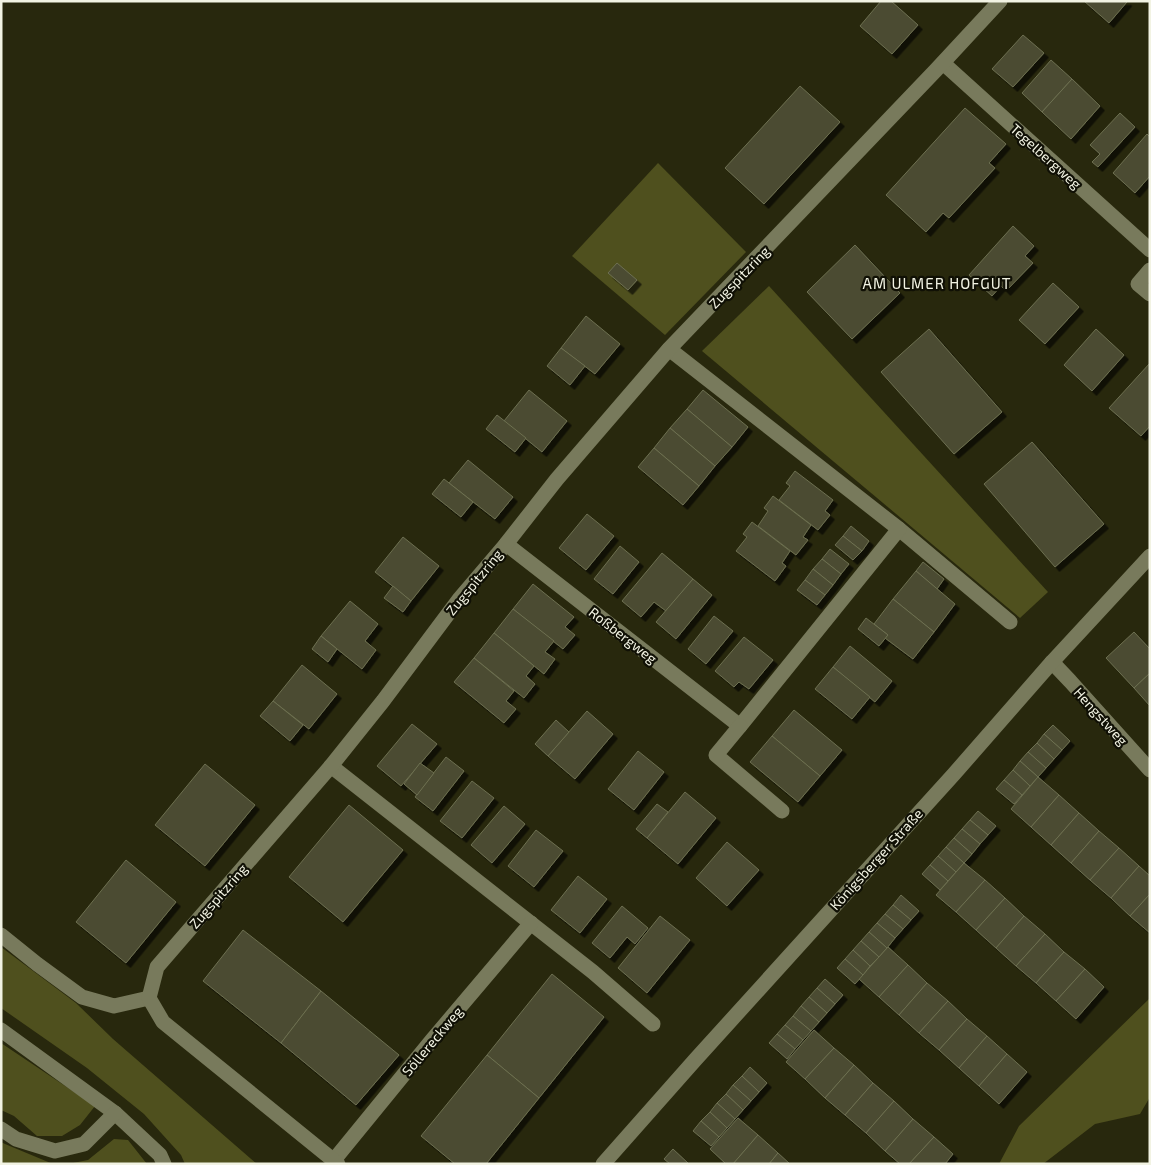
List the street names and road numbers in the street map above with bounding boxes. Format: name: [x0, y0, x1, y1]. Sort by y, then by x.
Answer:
street label: Tegelbergweg: [1007, 120, 1085, 192]
street label: Zugspitzring: [705, 242, 773, 312]
street label: Zugspitzring: [442, 545, 506, 618]
street label: Roßbergweg: [586, 603, 661, 667]
street label: Hengstweg: [1071, 684, 1132, 749]
street label: Königsberger Straße: [826, 805, 926, 913]
street label: Zugspitzring: [185, 860, 251, 932]
street label: Söllereckweg: [398, 1003, 466, 1079]

